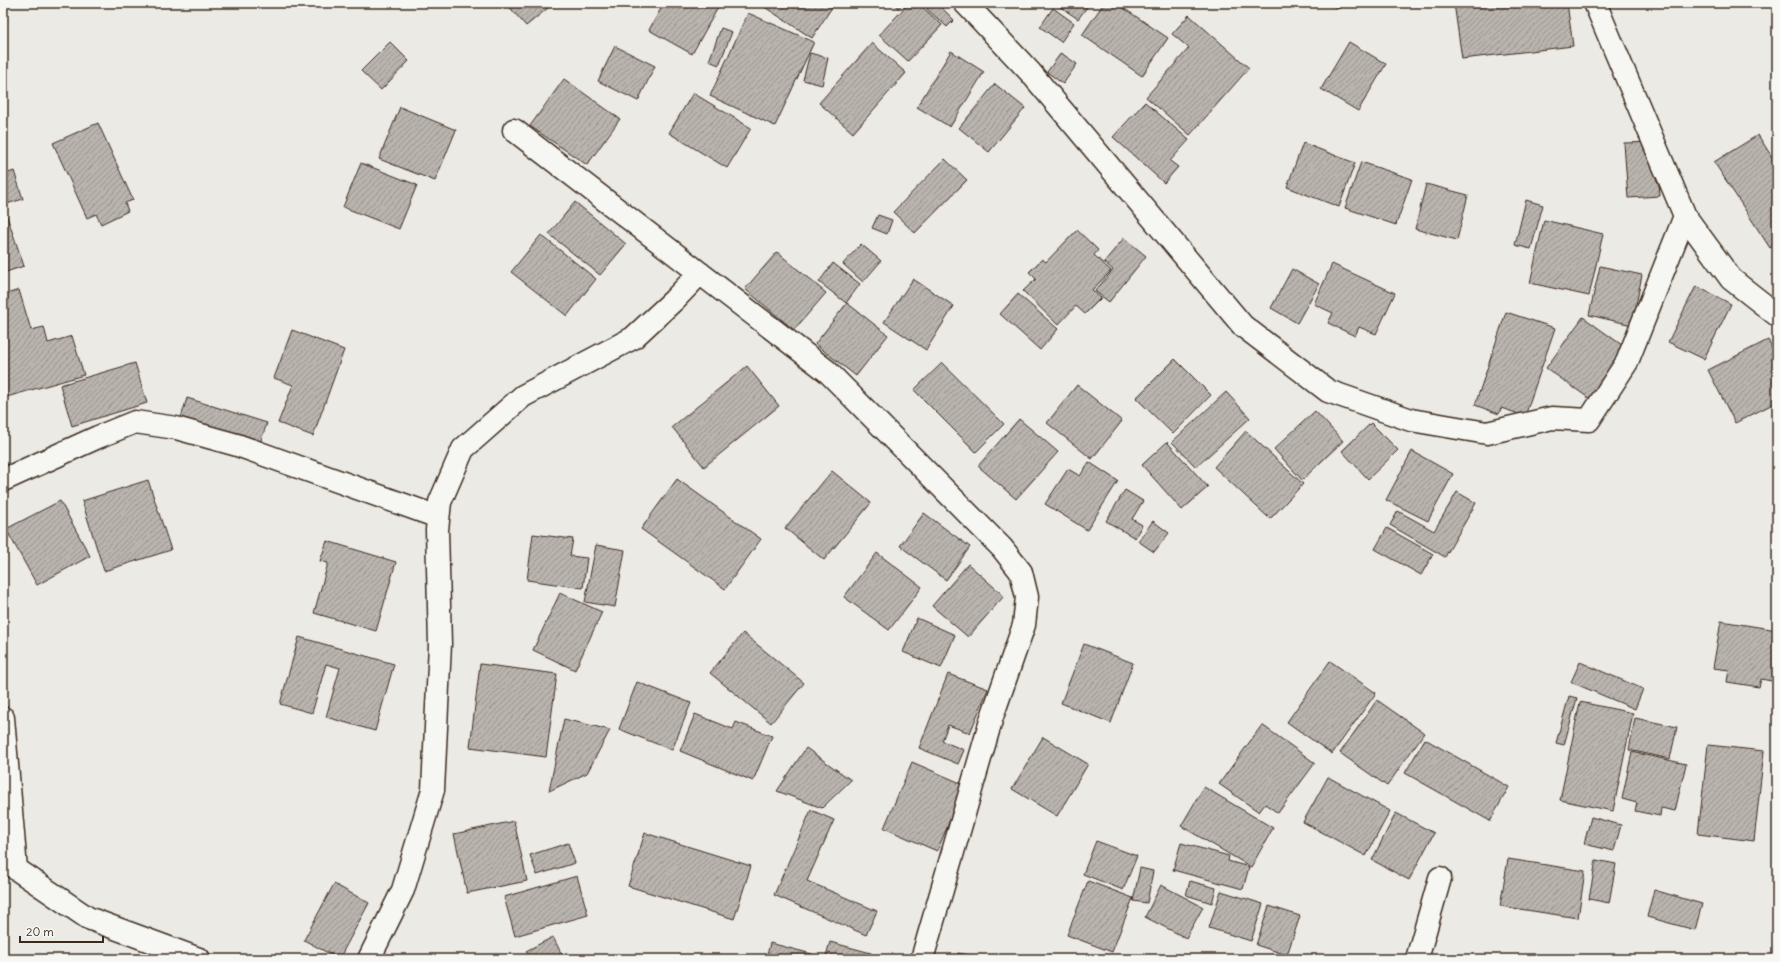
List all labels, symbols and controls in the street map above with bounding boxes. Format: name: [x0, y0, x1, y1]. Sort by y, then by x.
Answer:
scale bar: [20, 918, 103, 944]
text: 20 m: [26, 924, 54, 939]

